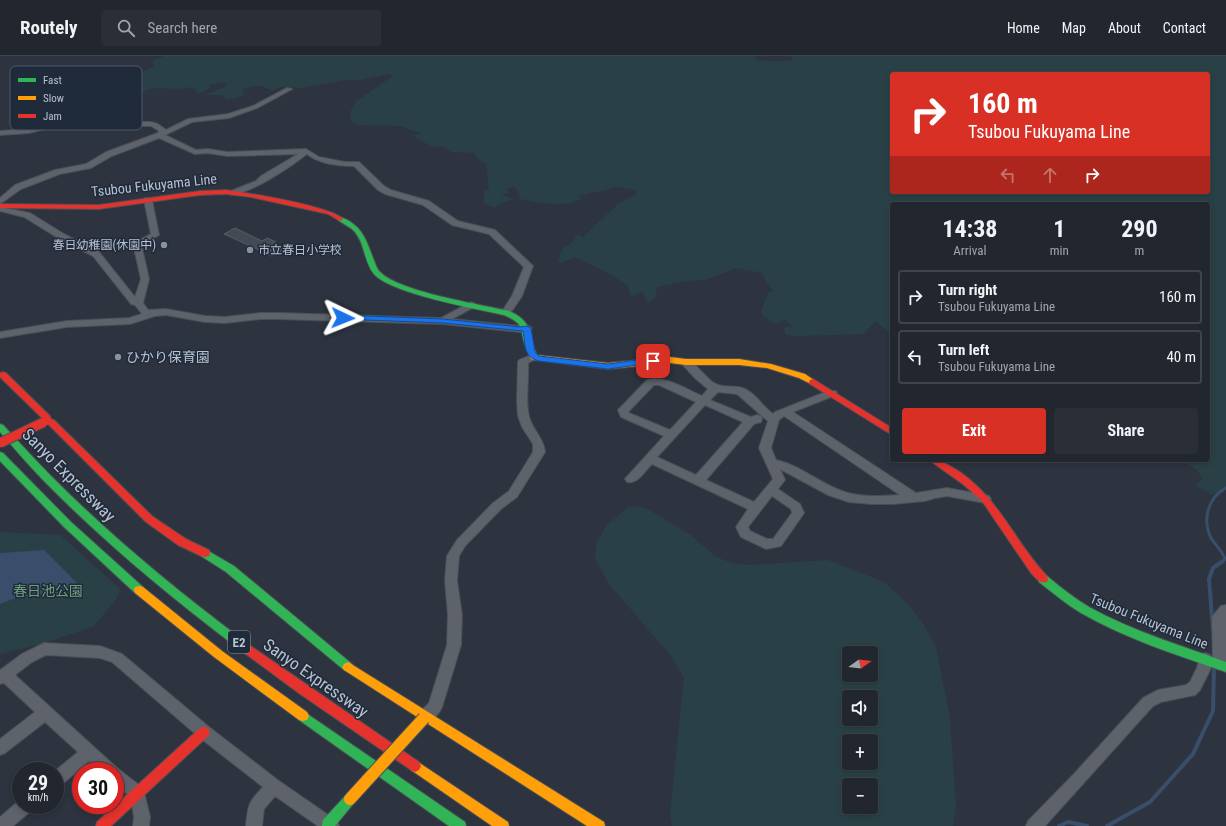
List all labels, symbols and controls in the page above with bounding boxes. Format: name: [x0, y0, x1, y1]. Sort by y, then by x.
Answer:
search box: [101, 10, 381, 46]
text: Routely: [20, 16, 77, 39]
icon: search: [115, 17, 137, 39]
text: Search here: [147, 19, 217, 37]
text: Home: [1007, 20, 1040, 36]
text: Map: [1062, 20, 1086, 36]
text: About: [1108, 20, 1141, 36]
text: Contact: [1163, 20, 1206, 36]
legend: [10, 66, 142, 130]
text: Fast: [43, 74, 62, 87]
text: 160 m: [968, 87, 1038, 120]
icon: right: [902, 88, 954, 140]
text: Slow: [43, 92, 64, 105]
text: Jam: [43, 110, 62, 123]
text: Tsubou Fukuyama Line: [968, 121, 1130, 142]
icon: left: [997, 164, 1019, 186]
icon: ahead: [1039, 164, 1061, 186]
icon: right: [1081, 164, 1103, 186]
street label: Tsubou Fukuyama Line: [90, 170, 218, 200]
text: 14:38: [942, 215, 997, 243]
text: 1: [1053, 215, 1065, 243]
text: 290: [1121, 215, 1158, 243]
place label: 春日幼稚園(休園中): [52, 238, 156, 252]
marker: 春日幼稚園(休園中): [159, 240, 169, 250]
place label: 市立春日小学校: [258, 243, 342, 257]
text: Arrival: [953, 243, 986, 258]
text: min: [1050, 243, 1069, 258]
text: m: [1135, 243, 1144, 258]
marker: 市立春日小学校: [245, 245, 255, 255]
text: Turn right: [938, 281, 997, 299]
icon: right: [904, 286, 926, 308]
text: 160 m: [1159, 288, 1196, 306]
position arrow: [322, 297, 364, 339]
text: Tsubou Fukuyama Line: [938, 299, 1055, 314]
text: Turn left: [938, 341, 989, 359]
pin: [636, 344, 670, 378]
icon: left: [904, 346, 926, 368]
text: 40 m: [1166, 348, 1196, 366]
place label: ひかり保育園: [126, 349, 210, 365]
icon: arrive: [642, 350, 664, 372]
marker: ひかり保育園: [113, 352, 123, 362]
text: Tsubou Fukuyama Line: [938, 359, 1055, 374]
button: Exit: [902, 408, 1046, 454]
button: Share: [1054, 408, 1198, 454]
street label: Sanyo Expressway: [18, 424, 120, 526]
park label: 春日池公園: [13, 583, 83, 599]
street label: Tsubou Fukuyama Line: [1088, 590, 1211, 652]
road number: E2: [228, 631, 250, 653]
street label: Sanyo Expressway: [260, 634, 372, 722]
north arrow: [842, 646, 878, 682]
map controls: [842, 646, 878, 814]
button: sound: [842, 690, 878, 726]
button: +: [842, 734, 878, 770]
speed limit sign: 30: [72, 762, 124, 814]
text: 29: [28, 771, 48, 795]
button: −: [842, 778, 878, 814]
text: km/h: [28, 792, 48, 803]

